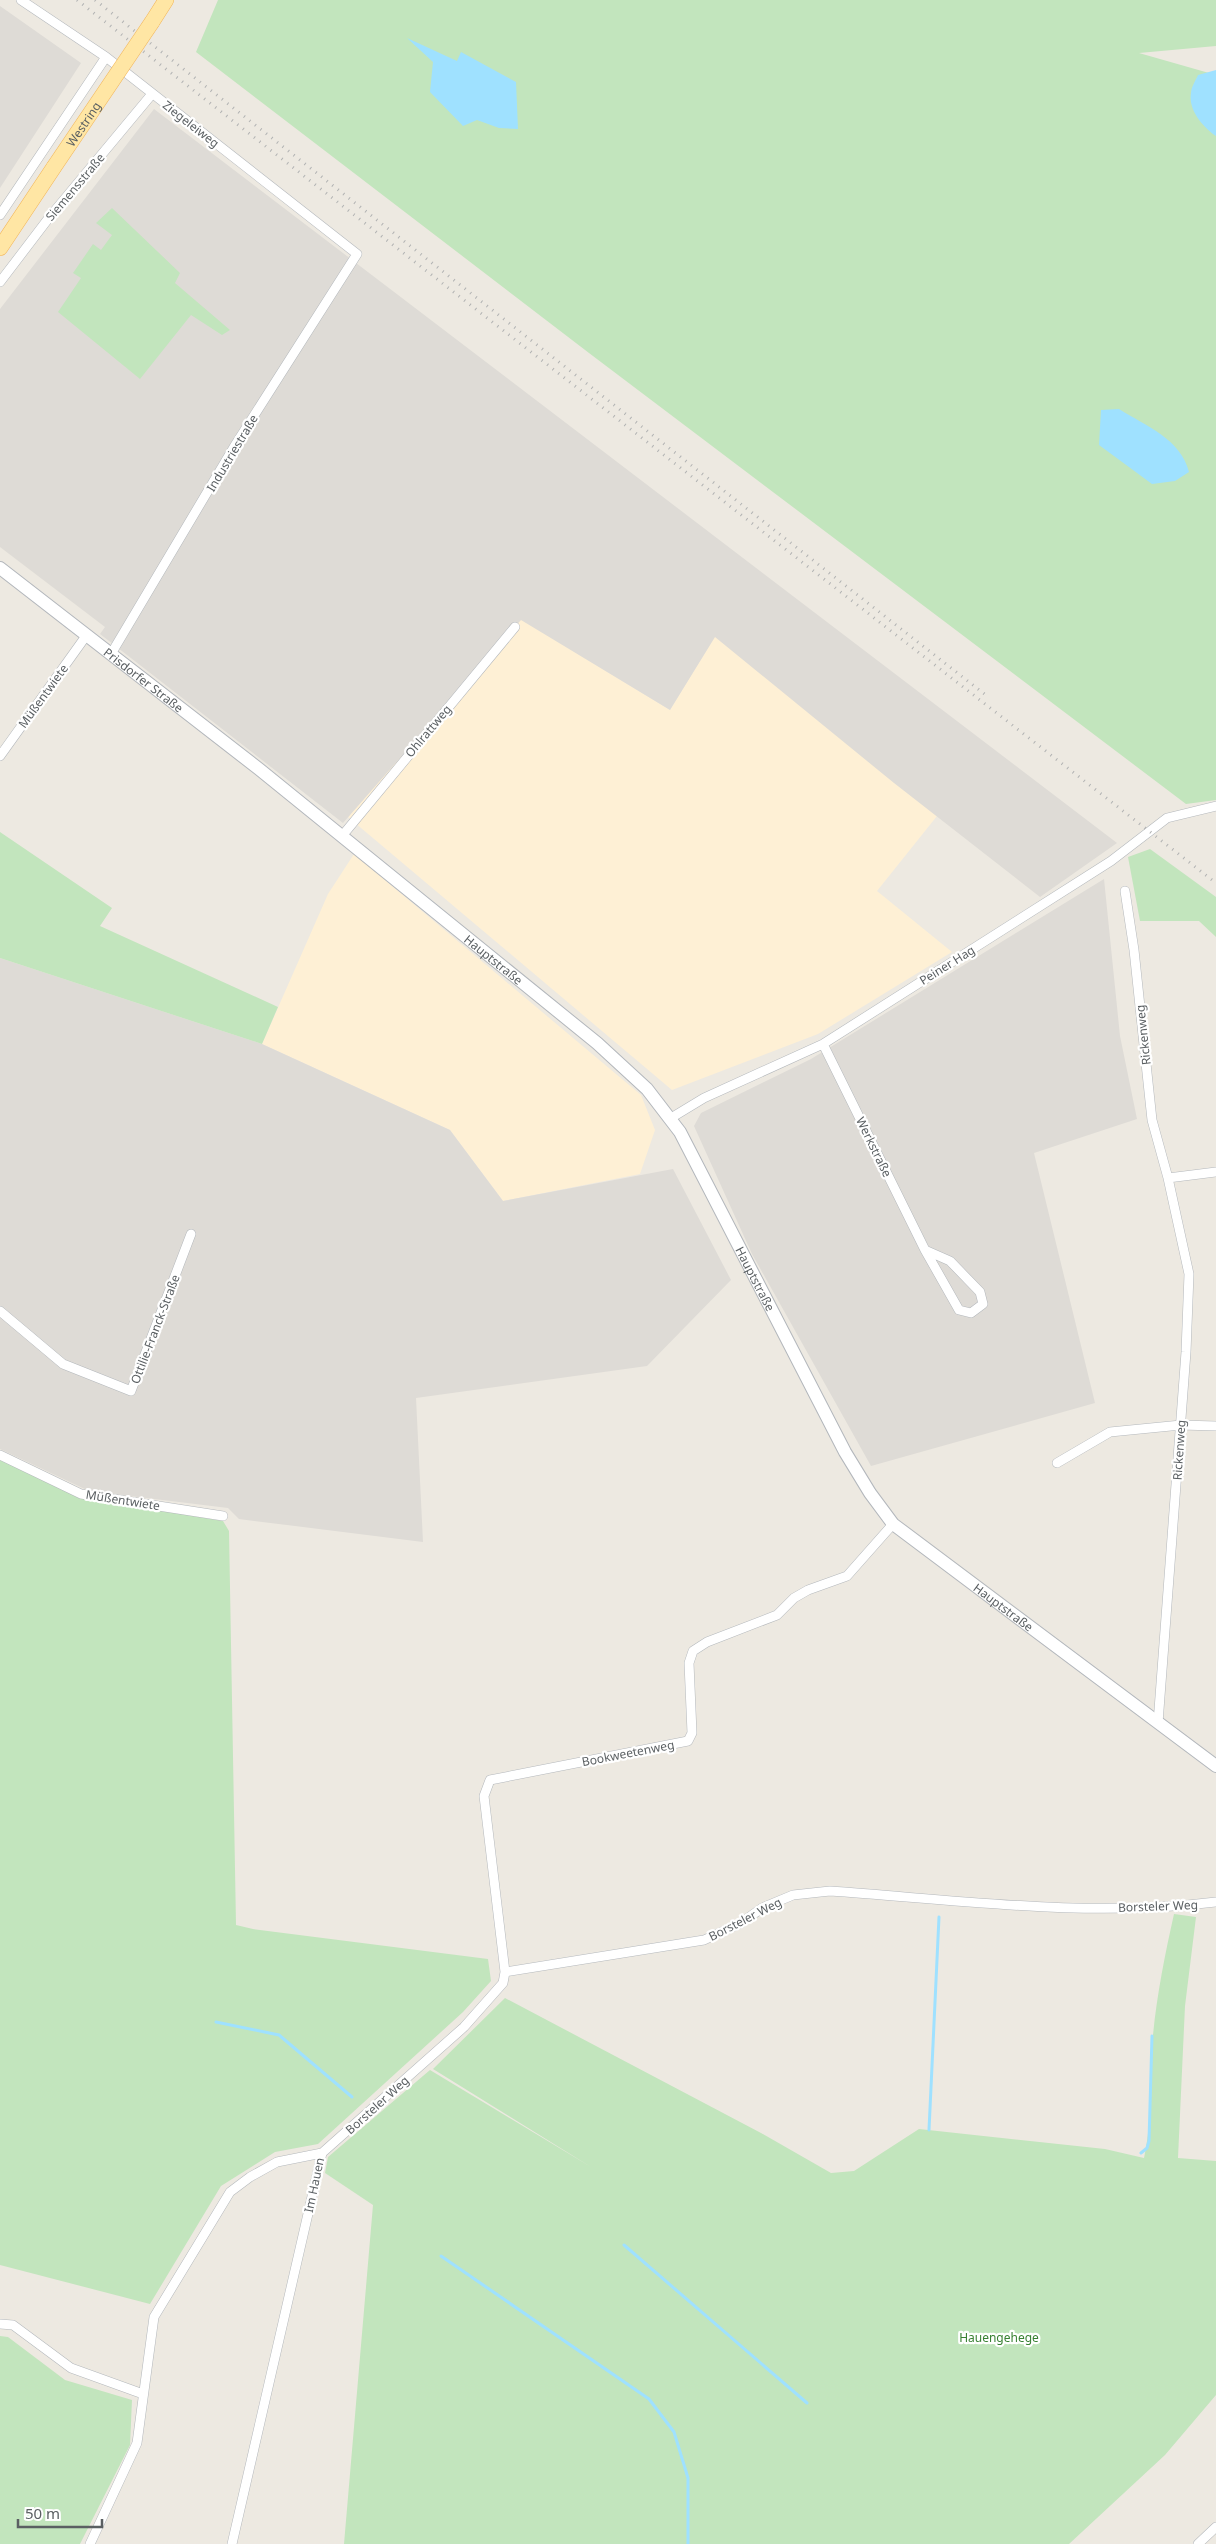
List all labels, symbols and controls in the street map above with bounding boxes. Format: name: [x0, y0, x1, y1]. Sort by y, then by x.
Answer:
street label: Ziegeleiweg: [159, 97, 223, 151]
street label: Westring: [62, 98, 104, 150]
street label: Siemensstraße: [42, 149, 108, 224]
street label: Industriestraße: [202, 411, 262, 495]
street label: Prisdorfer Straße: [100, 643, 187, 716]
street label: Müßentwiete: [14, 661, 72, 731]
street label: Ohlrattweg: [401, 701, 455, 761]
street label: Hauptstraße: [461, 930, 527, 988]
street label: Peiner Hag: [916, 941, 978, 989]
street label: Rickenweg: [1131, 1004, 1155, 1066]
street label: Werkstraße: [852, 1114, 896, 1180]
street label: Hauptstraße: [732, 1243, 779, 1314]
street label: Ottilie-Franck-Straße: [126, 1272, 184, 1386]
street label: Rickenweg: [1168, 1419, 1190, 1481]
street label: Müßentwiete: [85, 1486, 161, 1514]
street label: Hauptstraße: [970, 1579, 1037, 1635]
street label: Bookweetenweg: [580, 1736, 676, 1770]
street label: Borsteler Weg: [706, 1893, 784, 1945]
street label: Borsteler Weg: [1118, 1896, 1198, 1916]
street label: Borsteler Weg: [342, 2072, 412, 2138]
street label: Im Hauen: [300, 2156, 328, 2214]
park label: Hauengehege: [959, 2329, 1039, 2346]
scale bar: [18, 2496, 101, 2528]
text: 50 m: [25, 2503, 60, 2523]

